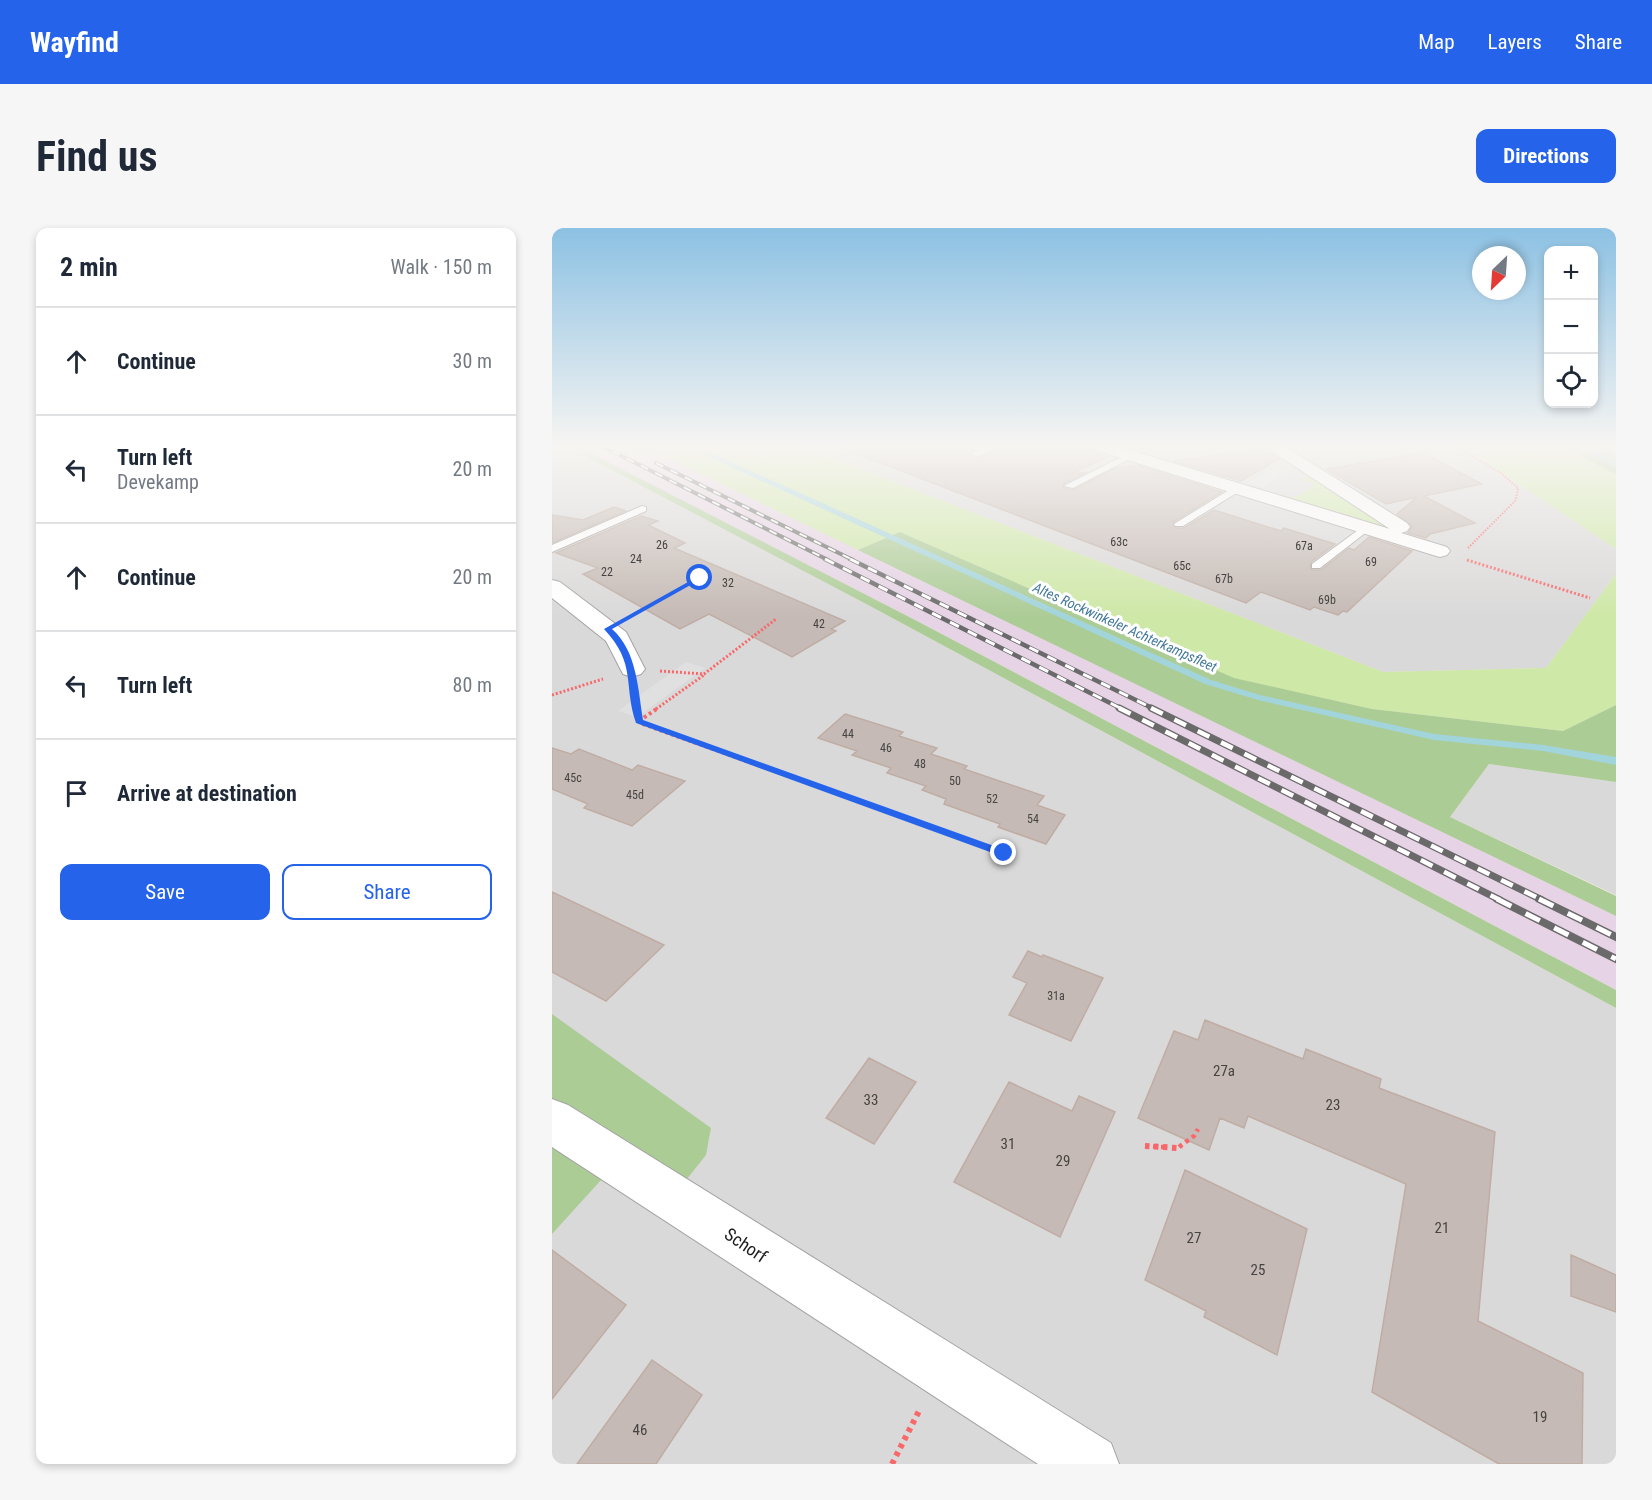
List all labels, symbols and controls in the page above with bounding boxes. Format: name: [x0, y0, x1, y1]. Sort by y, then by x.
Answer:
text: Wayfind: [30, 26, 119, 59]
text: Map: [1418, 30, 1455, 54]
text: Layers: [1488, 30, 1542, 54]
text: Share: [1575, 30, 1622, 54]
button: Directions: [1476, 129, 1616, 183]
text: Find us: [36, 132, 157, 181]
north arrow: [1472, 246, 1526, 300]
map controls: [1544, 246, 1598, 408]
button: +: [1544, 246, 1598, 300]
text: 2 min: [60, 252, 118, 282]
text: Walk · 150 m: [391, 255, 492, 279]
button: −: [1544, 300, 1598, 354]
icon: ahead: [60, 345, 93, 378]
text: Continue: [117, 349, 196, 374]
text: 30 m: [453, 349, 492, 373]
button: locate: [1544, 354, 1598, 408]
text: Turn left: [117, 445, 192, 470]
icon: left: [60, 453, 93, 486]
text: 20 m: [453, 457, 492, 481]
text: Devekamp: [117, 470, 199, 494]
house number: 63c: [1110, 535, 1128, 549]
house number: 26: [656, 538, 668, 552]
house number: 67a: [1295, 539, 1313, 553]
house number: 24: [630, 552, 642, 566]
house number: 69: [1365, 555, 1377, 569]
house number: 65c: [1173, 559, 1191, 573]
icon: ahead: [60, 561, 93, 594]
route start: [686, 564, 712, 590]
text: Continue: [117, 565, 196, 590]
text: 20 m: [453, 565, 492, 589]
house number: 22: [601, 565, 613, 579]
house number: 67b: [1215, 572, 1233, 586]
house number: 32: [722, 576, 734, 590]
water label: Altes Rockwinkeler Achterkampsfleet: [1030, 579, 1220, 675]
house number: 69b: [1318, 593, 1336, 607]
house number: 42: [813, 617, 825, 631]
icon: left: [60, 669, 93, 702]
text: Turn left: [117, 673, 192, 698]
text: 80 m: [453, 673, 492, 697]
house number: 44: [842, 727, 854, 741]
house number: 46: [880, 741, 892, 755]
house number: 48: [914, 757, 926, 771]
house number: 45c: [564, 771, 582, 785]
house number: 50: [949, 774, 961, 788]
icon: arrive: [60, 777, 93, 810]
text: Arrive at destination: [117, 781, 297, 806]
house number: 45d: [626, 788, 644, 802]
house number: 52: [986, 792, 998, 806]
house number: 54: [1027, 812, 1039, 826]
route end: [990, 839, 1016, 865]
button: Save: [60, 864, 270, 920]
button: Share: [282, 864, 492, 920]
house number: 31a: [1047, 989, 1065, 1003]
house number: 27a: [1213, 1062, 1235, 1080]
house number: 33: [864, 1091, 878, 1109]
house number: 23: [1326, 1096, 1340, 1114]
house number: 31: [1001, 1135, 1015, 1153]
house number: 29: [1056, 1152, 1070, 1170]
house number: 21: [1435, 1219, 1449, 1237]
street label: Schorf: [721, 1223, 771, 1267]
house number: 27: [1187, 1229, 1201, 1247]
house number: 25: [1251, 1261, 1265, 1279]
house number: 19: [1533, 1408, 1547, 1426]
house number: 46: [633, 1421, 647, 1439]

